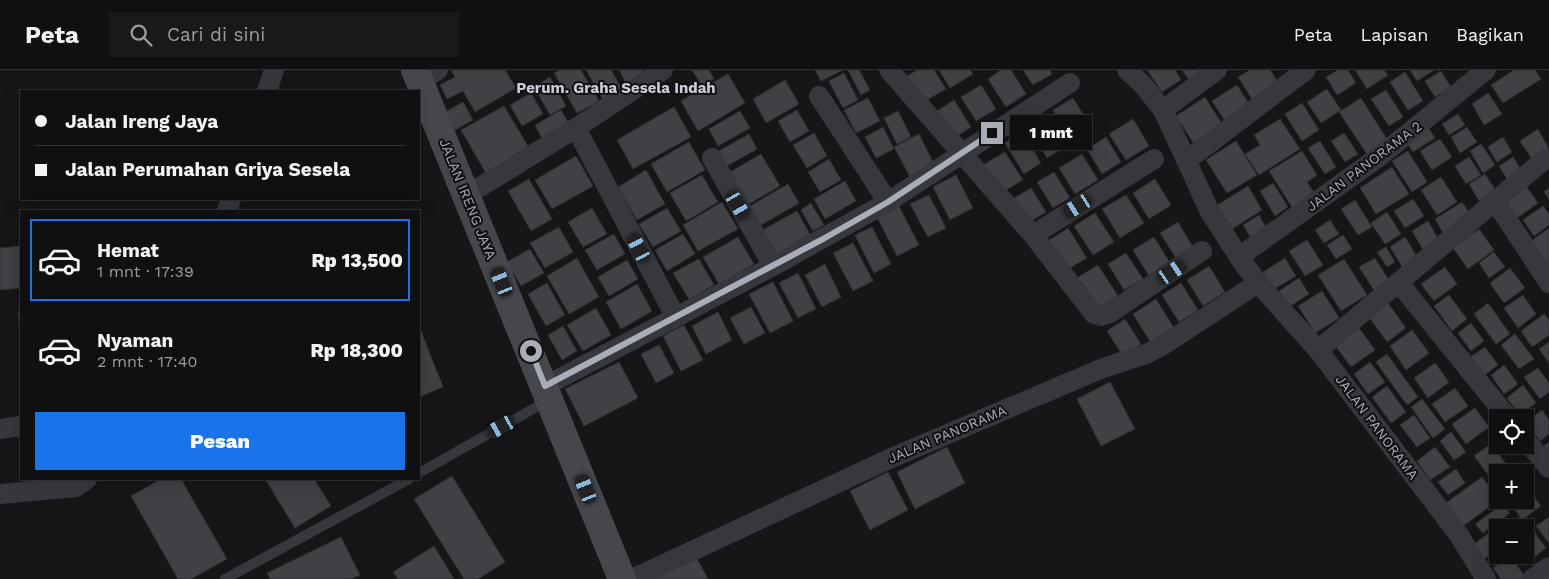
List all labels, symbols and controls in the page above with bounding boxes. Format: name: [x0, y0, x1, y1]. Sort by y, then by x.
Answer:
search box: [109, 12, 459, 57]
text: Peta: [25, 21, 79, 49]
icon: search: [127, 21, 155, 49]
text: Cari di sini: [167, 23, 265, 46]
text: Peta: [1294, 24, 1332, 45]
text: Lapisan: [1360, 24, 1428, 45]
text: Bagikan: [1456, 24, 1524, 45]
district label: Perum. Graha Sesela Indah: [516, 79, 716, 97]
text: Jalan Ireng Jaya: [65, 110, 218, 133]
callout: 1 mnt: [1010, 116, 1092, 150]
street label: JALAN PANORAMA 2: [1303, 118, 1425, 214]
route end: [981, 122, 1003, 144]
text: 1 mnt: [1029, 123, 1073, 142]
street label: JALAN IRENG JAYA: [436, 136, 500, 262]
text: Jalan Perumahan Griya Sesela: [65, 158, 350, 181]
car: [724, 188, 751, 222]
car: [1061, 192, 1094, 220]
car: [625, 231, 652, 265]
icon: car: [37, 238, 82, 283]
text: Hemat: [97, 239, 159, 262]
text: Rp 13,500: [312, 249, 403, 272]
car: [1155, 257, 1188, 287]
text: 1 mnt · 17:39: [97, 262, 194, 281]
car: [489, 265, 514, 299]
icon: car: [37, 328, 82, 373]
text: Nyaman: [97, 329, 173, 352]
text: Rp 18,300: [311, 339, 403, 362]
route start: [520, 340, 542, 362]
text: 2 mnt · 17:40: [97, 352, 197, 371]
street label: JALAN PANORAMA: [1332, 371, 1422, 483]
street label: JALAN PANORAMA: [885, 402, 1009, 466]
map controls: [1489, 409, 1534, 564]
button: locate: [1489, 409, 1534, 454]
button: Pesan: [35, 412, 405, 470]
car: [484, 413, 517, 441]
button: +: [1489, 464, 1534, 509]
car: [573, 472, 598, 506]
button: −: [1489, 519, 1534, 564]

